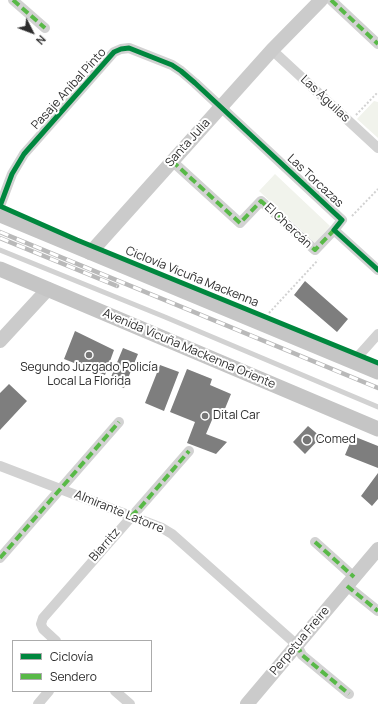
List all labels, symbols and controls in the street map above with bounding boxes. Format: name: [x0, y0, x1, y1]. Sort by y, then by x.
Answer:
north arrow: [12, 12, 52, 52]
text: N: [33, 32, 50, 48]
street label: Pasaje Aníbal Pinto: [29, 45, 109, 133]
street label: Las Águilas: [297, 73, 353, 125]
street label: Santa Julia: [163, 116, 213, 170]
street label: Las Torcazas: [284, 151, 346, 211]
street label: El Chercán: [261, 200, 315, 252]
street label: Ciclovía Vicuña Mackenna: [123, 244, 261, 310]
street label: Avenida Vicuña Mackenna Oriente: [100, 306, 278, 392]
marker: Segundo Juzgado Policía Local La Florida: [84, 350, 94, 360]
place label: Segundo Juzgado Policía Local La Florida: [20, 361, 158, 389]
place label: Dital Car: [213, 409, 260, 423]
marker: Dital Car: [200, 411, 210, 421]
place label: Comed: [316, 433, 356, 447]
marker: Comed: [301, 434, 313, 446]
street label: Almirante Latorre: [72, 487, 166, 537]
street label: Biarritz: [87, 525, 123, 565]
street label: Perpetua Freire: [267, 604, 333, 678]
legend: [12, 640, 152, 692]
text: Ciclovía: [50, 648, 93, 665]
text: Sendero: [50, 668, 97, 685]

